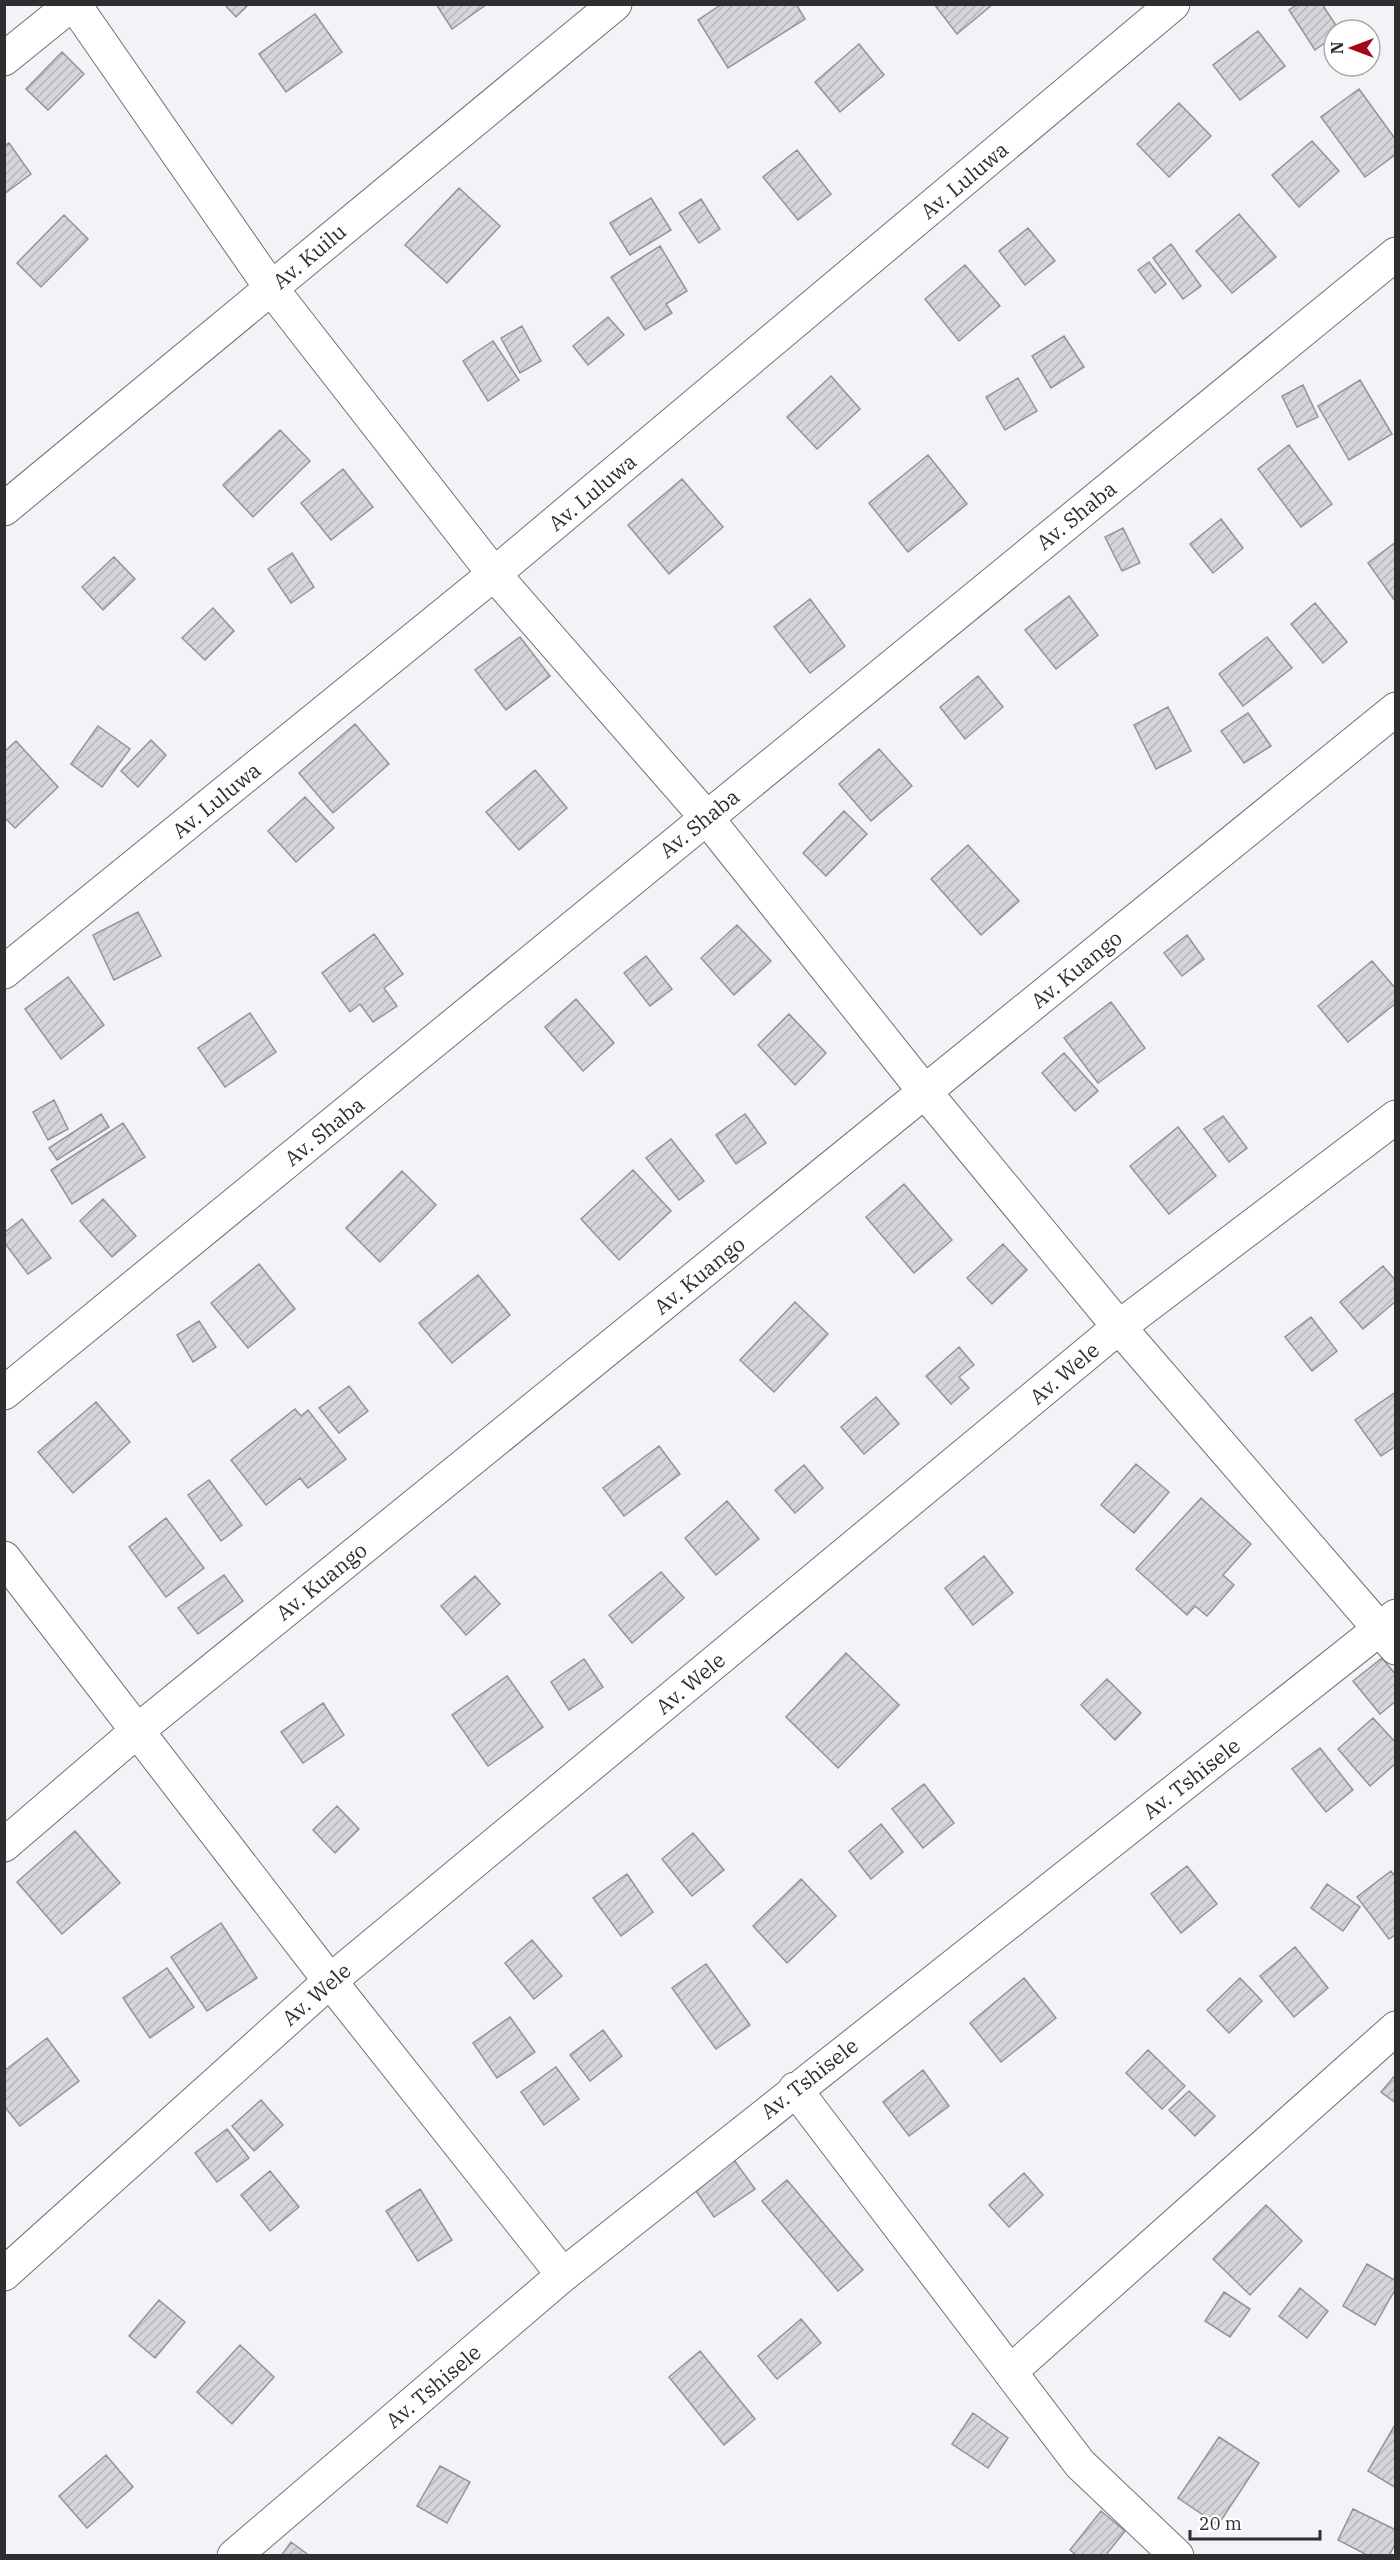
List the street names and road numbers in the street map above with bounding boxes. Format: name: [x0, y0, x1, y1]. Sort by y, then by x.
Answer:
street label: Av. Luluwa: [914, 135, 1014, 225]
street label: Av. Kuilu: [266, 217, 352, 295]
street label: Av. Luluwa: [542, 447, 642, 537]
street label: Av. Shaba: [1030, 474, 1122, 556]
street label: Av. Luluwa: [166, 756, 266, 844]
street label: Av. Shaba: [653, 782, 745, 864]
street label: Av. Kuango: [1025, 924, 1127, 1014]
street label: Av. Shaba: [278, 1090, 370, 1172]
street label: Av. Kuango: [648, 1230, 750, 1320]
street label: Av. Wele: [1023, 1336, 1105, 1410]
street label: Av. Kuango: [270, 1536, 372, 1626]
street label: Av. Wele: [649, 1646, 731, 1720]
street label: Av. Tshisele: [1137, 1731, 1245, 1825]
street label: Av. Wele: [276, 1956, 356, 2032]
street label: Av. Tshisele: [755, 2031, 863, 2125]
street label: Av. Tshisele: [379, 2338, 487, 2434]

